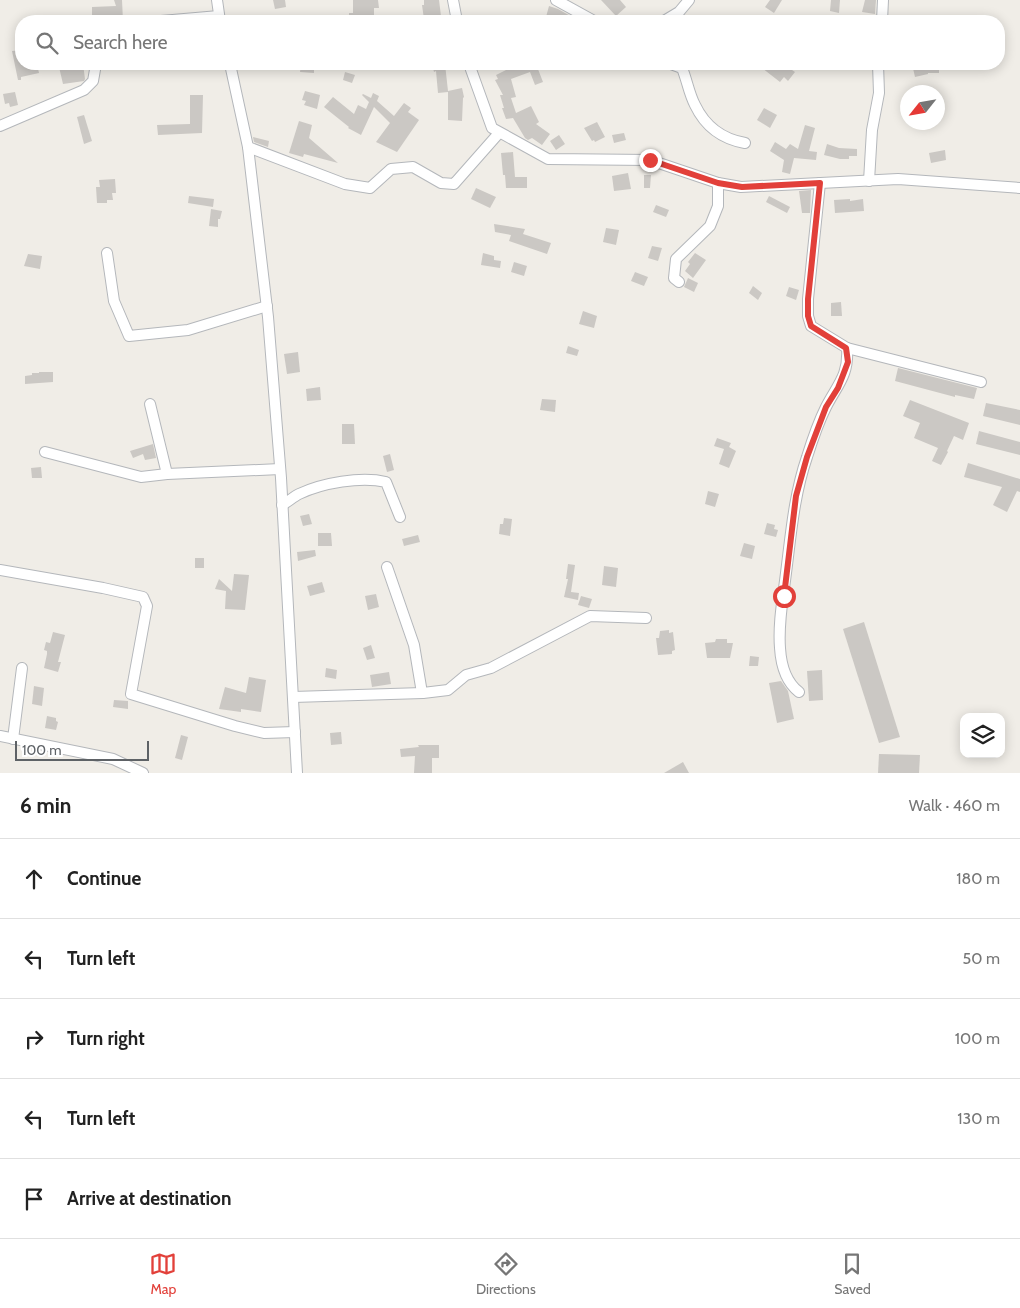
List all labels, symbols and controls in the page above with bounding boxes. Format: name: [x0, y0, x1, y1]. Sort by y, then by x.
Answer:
search box: [15, 15, 1005, 70]
icon: search: [33, 29, 61, 57]
text: Search here: [73, 31, 167, 54]
north arrow: [900, 85, 945, 130]
route end: [639, 149, 662, 172]
route start: [773, 585, 796, 608]
map controls: [960, 713, 1005, 758]
button: layers: [960, 713, 1005, 758]
scale bar: [15, 738, 149, 761]
text: 100 m: [22, 741, 62, 759]
text: 6 min: [20, 793, 71, 818]
text: Walk · 460 m: [909, 796, 1000, 815]
icon: ahead: [20, 865, 48, 893]
text: Continue: [67, 867, 141, 890]
text: 180 m: [956, 869, 1000, 888]
icon: left: [20, 945, 48, 973]
text: Turn left: [67, 947, 135, 970]
text: 50 m: [963, 949, 1000, 968]
icon: right: [20, 1025, 48, 1053]
text: Turn right: [67, 1027, 145, 1050]
text: 100 m: [955, 1029, 1000, 1048]
icon: left: [20, 1105, 48, 1133]
text: Turn left: [67, 1107, 135, 1130]
text: 130 m: [957, 1109, 1000, 1128]
icon: arrive: [20, 1185, 48, 1213]
text: Arrive at destination: [67, 1187, 231, 1210]
tab: Map: [149, 1250, 177, 1298]
tab: Directions: [476, 1250, 536, 1298]
tab: Saved: [834, 1250, 871, 1298]

